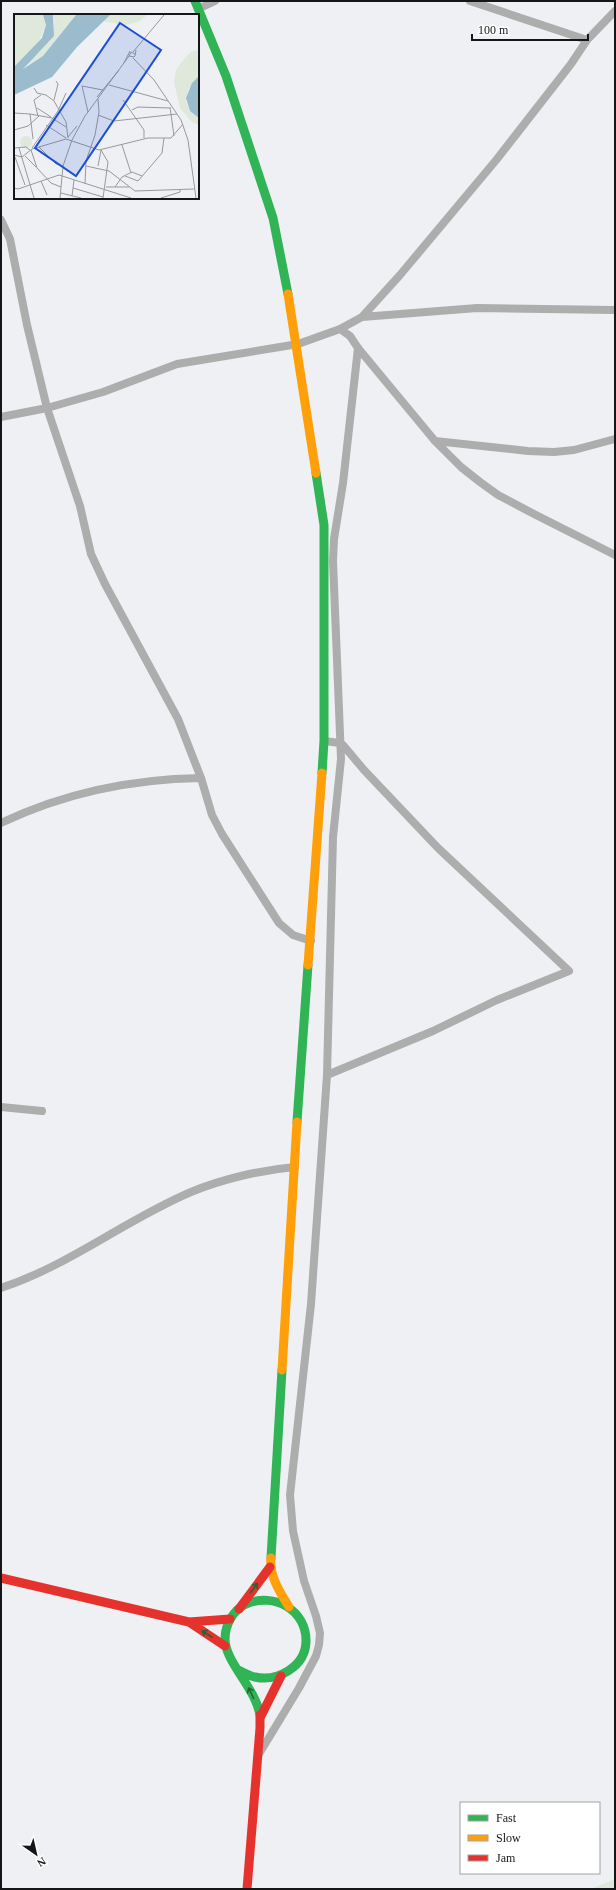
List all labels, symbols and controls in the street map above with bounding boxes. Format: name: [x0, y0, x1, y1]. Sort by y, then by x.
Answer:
inset map: [14, 14, 199, 199]
scale bar: [472, 16, 588, 42]
text: 100 m: [478, 23, 509, 37]
one-way arrow: [250, 1583, 259, 1594]
one-way arrow: [202, 1630, 213, 1638]
one-way arrow: [247, 1687, 255, 1699]
legend: [460, 1802, 600, 1874]
text: Fast: [496, 1811, 517, 1825]
text: Slow: [496, 1831, 521, 1845]
north arrow: [16, 1834, 56, 1874]
text: Jam: [496, 1851, 516, 1865]
text: N: [35, 1855, 48, 1870]

